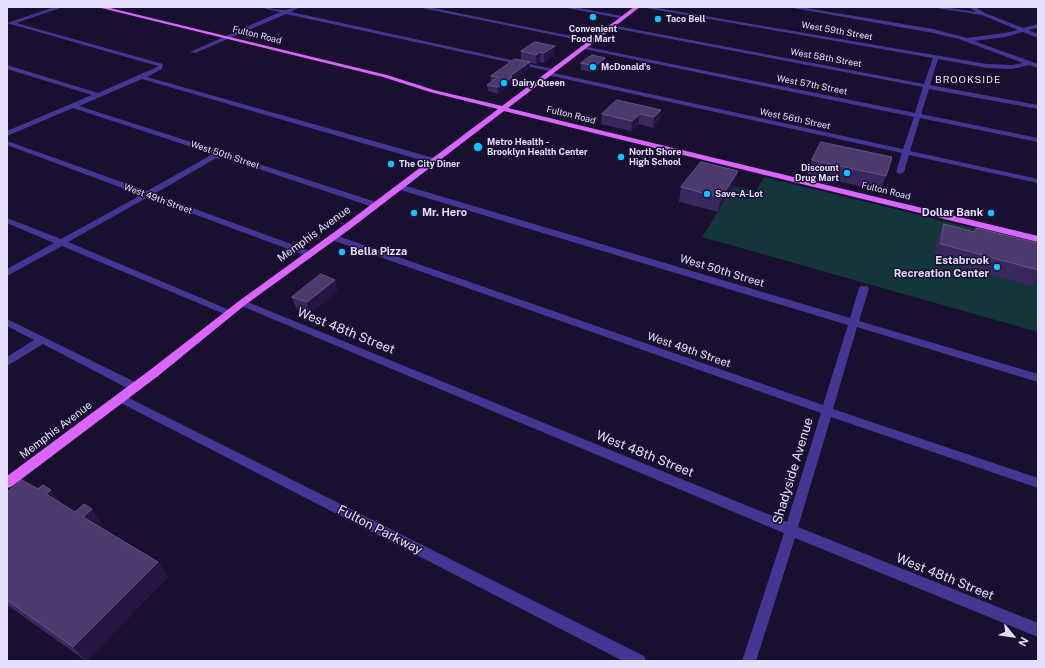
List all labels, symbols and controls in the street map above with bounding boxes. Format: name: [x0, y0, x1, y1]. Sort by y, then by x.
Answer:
marker: Convenient Food Mart: [588, 12, 598, 22]
marker: Taco Bell: [653, 14, 663, 24]
place label: Taco Bell: [666, 14, 705, 24]
street label: West 59th Street: [801, 19, 873, 43]
street label: Fulton Road: [231, 24, 283, 46]
place label: Convenient Food Mart: [569, 24, 617, 45]
street label: West 58th Street: [790, 46, 862, 70]
marker: McDonald's: [588, 62, 598, 72]
place label: McDonald's: [601, 62, 651, 72]
street label: West 57th Street: [776, 73, 848, 97]
district label: BROOKSIDE: [935, 74, 1001, 86]
marker: Dairy Queen: [499, 78, 509, 88]
place label: Dairy Queen: [512, 78, 565, 88]
street label: Fulton Road: [545, 104, 597, 126]
street label: West 56th Street: [759, 106, 831, 132]
place label: Metro Health - Brooklyn Health Center: [487, 137, 588, 158]
street label: West 50th Street: [189, 139, 261, 171]
marker: Metro Health - Brooklyn Health Center: [472, 141, 484, 153]
place label: North Shore High School: [629, 147, 681, 168]
marker: North Shore High School: [616, 152, 626, 162]
marker: The City Diner: [386, 159, 396, 169]
place label: The City Diner: [399, 159, 460, 169]
place label: Discount Drug Mart: [795, 163, 839, 184]
marker: Discount Drug Mart: [842, 168, 852, 178]
street label: Fulton Road: [860, 180, 912, 202]
street label: West 49th Street: [122, 182, 194, 216]
marker: Save-A-Lot: [702, 189, 712, 199]
place label: Save-A-Lot: [715, 189, 763, 199]
street label: Memphis Avenue: [275, 203, 353, 265]
place label: Mr. Hero: [422, 206, 467, 220]
place label: Dollar Bank: [922, 206, 983, 220]
marker: Mr. Hero: [409, 208, 419, 218]
marker: Dollar Bank: [986, 208, 996, 218]
place label: Bella Pizza: [350, 245, 407, 259]
marker: Bella Pizza: [337, 247, 347, 257]
street label: West 50th Street: [678, 252, 766, 290]
place label: Estabrook Recreation Center: [894, 254, 989, 280]
marker: Estabrook Recreation Center: [992, 262, 1002, 272]
street label: West 48th Street: [295, 304, 397, 358]
street label: West 49th Street: [645, 329, 733, 371]
street label: Memphis Avenue: [17, 399, 95, 461]
street label: Shadyside Avenue: [769, 416, 817, 526]
street label: West 48th Street: [594, 427, 696, 481]
street label: Fulton Parkway: [335, 502, 425, 558]
street label: West 48th Street: [894, 550, 996, 604]
north arrow: [993, 616, 1033, 656]
text: N: [1016, 635, 1031, 648]

